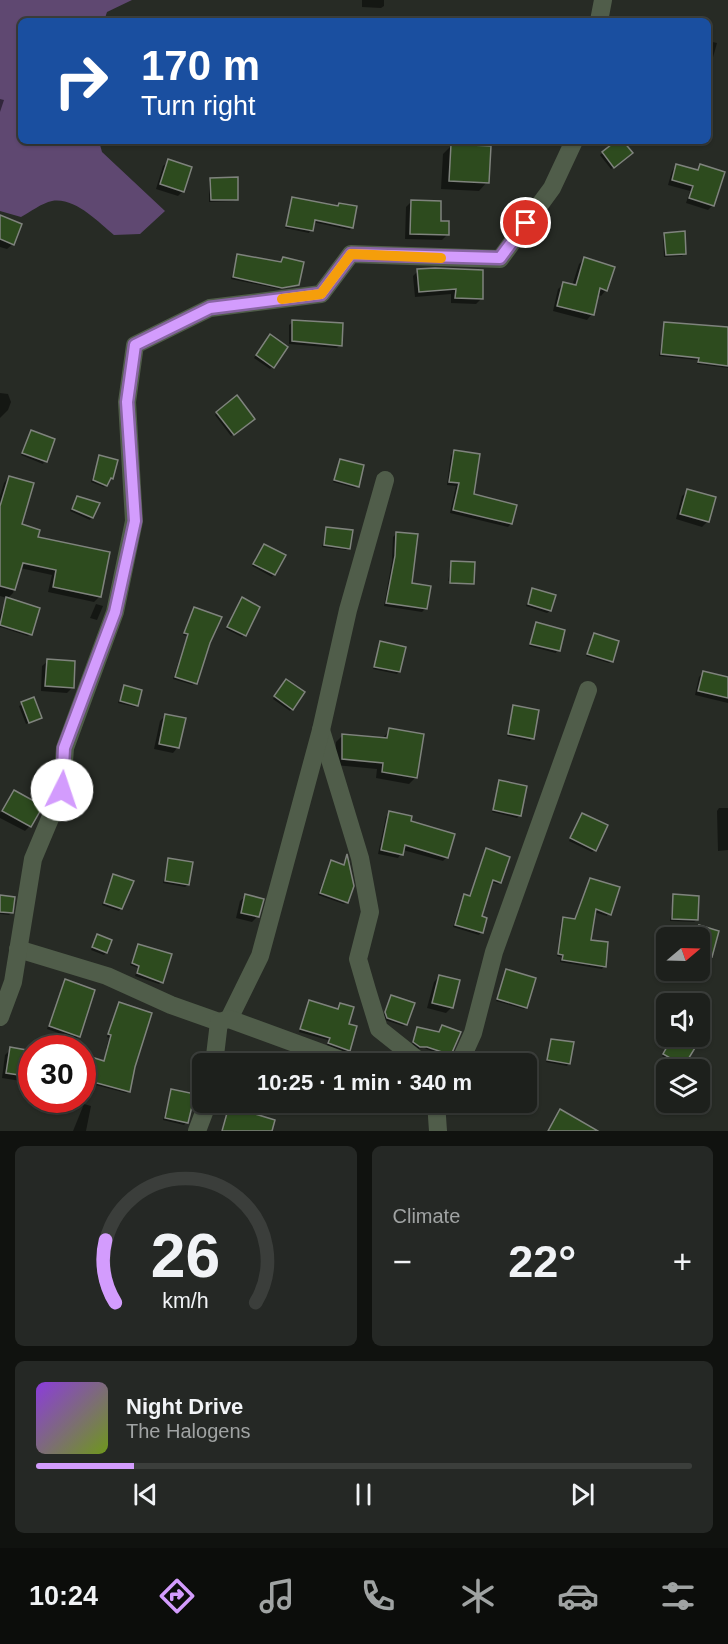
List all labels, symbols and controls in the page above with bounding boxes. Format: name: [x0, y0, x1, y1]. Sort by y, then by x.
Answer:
icon: right: [42, 42, 120, 120]
text: 170 m: [141, 42, 260, 89]
text: Turn right: [141, 91, 256, 121]
pin: [500, 197, 551, 248]
icon: arrive: [509, 206, 542, 239]
position arrow: [30, 758, 94, 822]
north arrow: [656, 927, 710, 981]
map controls: [656, 927, 710, 1113]
button: sound: [656, 993, 710, 1047]
speed limit sign: 30: [18, 1035, 96, 1113]
button: layers: [656, 1059, 710, 1113]
text: 10:25 · 1 min · 340 m: [257, 1070, 472, 1095]
text: Climate: [393, 1205, 460, 1227]
text: 26: [151, 1221, 220, 1290]
text: 22°: [508, 1236, 576, 1287]
text: −: [393, 1243, 412, 1280]
text: +: [673, 1243, 692, 1280]
text: km/h: [163, 1289, 209, 1313]
text: Night Drive: [126, 1394, 243, 1419]
text: The Halogens: [126, 1420, 251, 1442]
icon: previous: [129, 1478, 162, 1511]
icon: pause: [347, 1478, 380, 1511]
icon: next: [566, 1478, 599, 1511]
icon: directions: [156, 1575, 198, 1617]
icon: music: [256, 1575, 298, 1617]
icon: phone: [357, 1575, 399, 1617]
icon: climate: [457, 1575, 499, 1617]
icon: car: [557, 1575, 599, 1617]
icon: filters: [657, 1575, 699, 1617]
text: 10:24: [29, 1581, 98, 1611]

